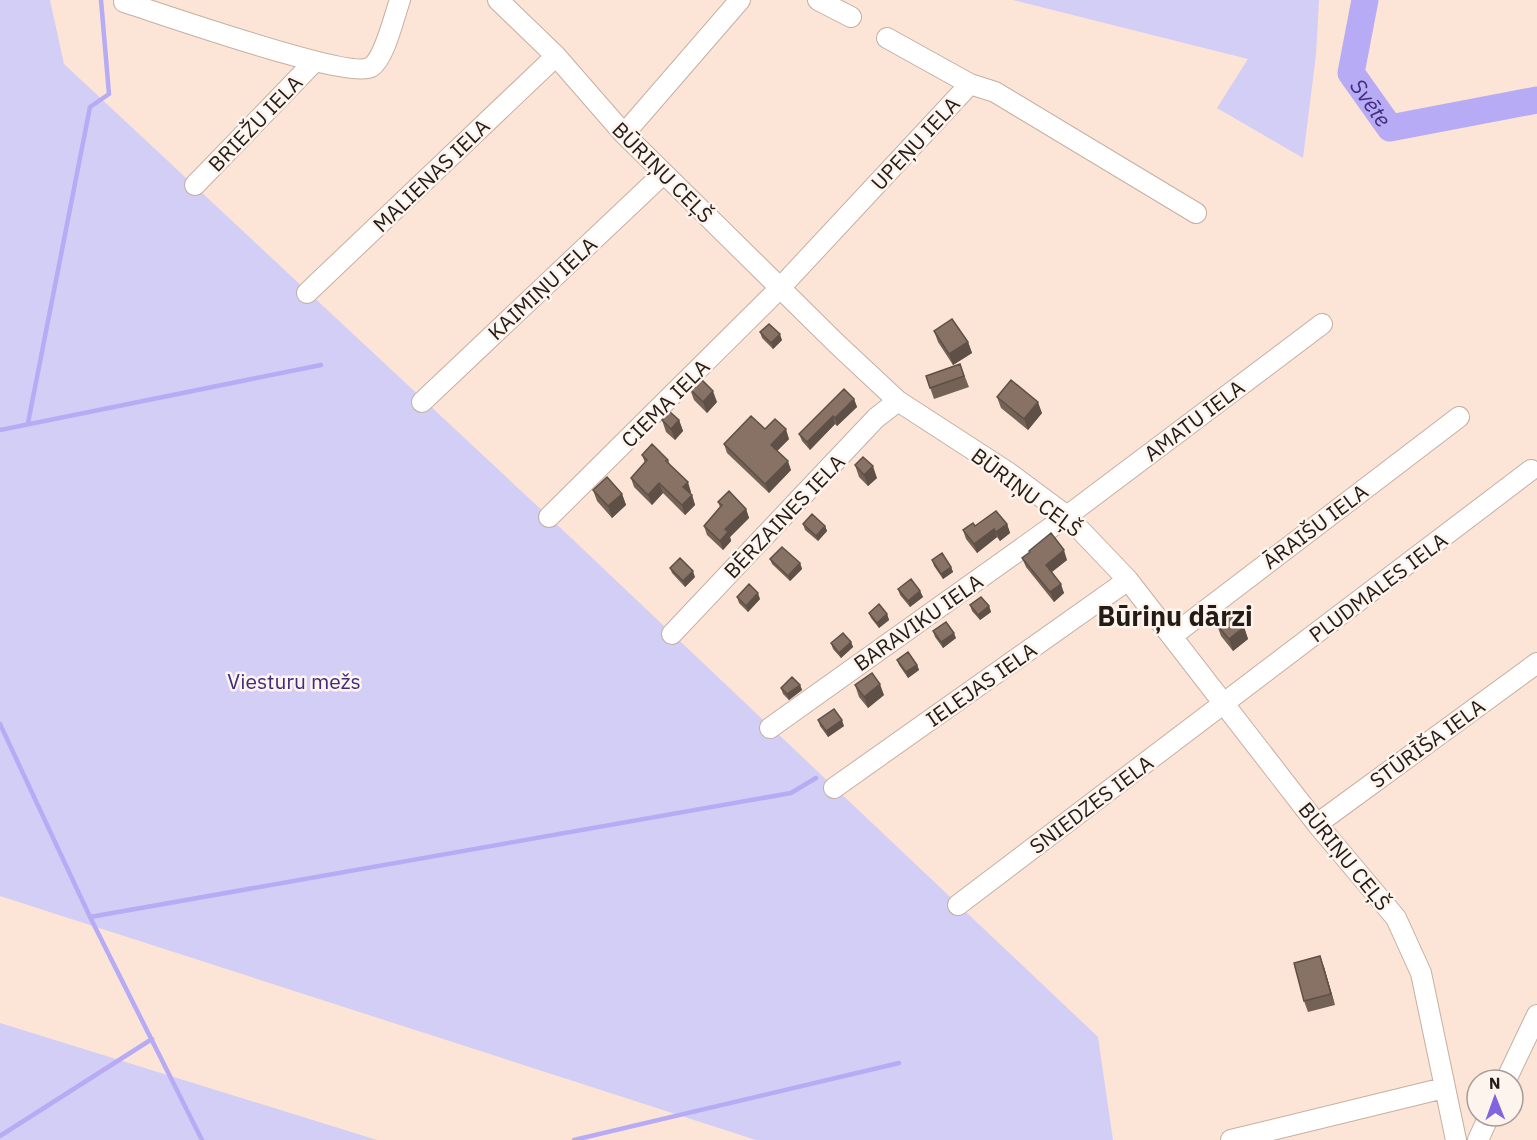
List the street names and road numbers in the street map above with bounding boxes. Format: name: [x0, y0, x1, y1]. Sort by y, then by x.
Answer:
street label: BRIEŽU IELA: [202, 69, 308, 177]
street label: UPEŅU IELA: [864, 90, 966, 196]
street label: MALIENAS IELA: [367, 112, 495, 238]
street label: BŪRIŅU CEĻŠ: [606, 115, 720, 229]
street label: KAIMIŅU IELA: [481, 230, 603, 346]
street label: CIEMA IELA: [615, 353, 715, 453]
street label: AMATU IELA: [1138, 373, 1250, 467]
street label: BŪRIŅU CEĻŠ: [966, 441, 1088, 543]
street label: BĒRZAINES IELA: [717, 448, 851, 584]
street label: ĀRAIŠU IELA: [1257, 477, 1373, 575]
street label: PLUDMALES IELA: [1303, 526, 1453, 648]
street label: BARAVIKU IELA: [848, 567, 988, 677]
street label: IELEJAS IELA: [920, 635, 1042, 733]
street label: STŪRĪŠA IELA: [1364, 692, 1490, 794]
street label: SNIEDZES IELA: [1023, 748, 1159, 860]
street label: BŪRIŅU CEĻŠ: [1293, 796, 1397, 916]

